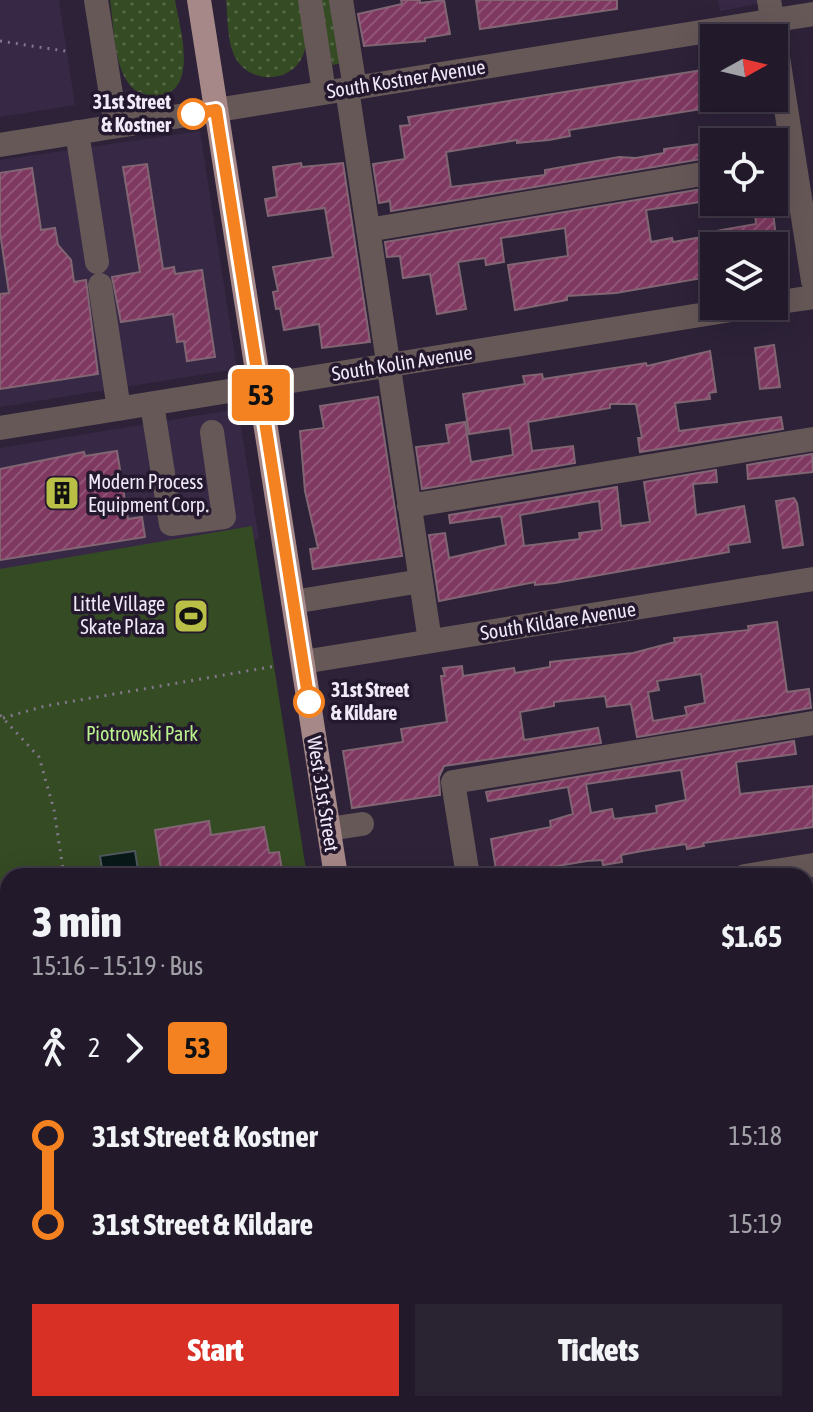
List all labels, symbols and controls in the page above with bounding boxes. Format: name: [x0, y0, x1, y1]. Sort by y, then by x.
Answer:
north arrow: [700, 24, 788, 112]
map controls: [700, 24, 788, 320]
street label: South Kostner Avenue: [325, 55, 487, 102]
place label: 31st Street & Kostner: [93, 90, 172, 136]
marker: 31st Street & Kostner: [178, 99, 208, 129]
button: locate: [700, 128, 788, 216]
button: layers: [700, 232, 788, 320]
street label: South Kolin Avenue: [330, 340, 474, 385]
line badge: 53: [225, 369, 297, 421]
text: 53: [248, 379, 274, 411]
place label: Modern Process Equipment Corp.: [88, 470, 209, 516]
building icon: Modern Process Equipment Corp.: [43, 474, 81, 512]
place label: Little Village Skate Plaza: [73, 592, 165, 638]
sports icon: Little Village Skate Plaza: [172, 597, 210, 635]
street label: South Kildare Avenue: [479, 597, 637, 644]
place label: 31st Street & Kildare: [331, 678, 409, 724]
marker: 31st Street & Kildare: [294, 687, 324, 717]
park label: Piotrowski Park: [86, 722, 198, 745]
street label: West 31st Street: [303, 734, 344, 854]
text: 3 min: [32, 896, 122, 946]
text: $1.65: [722, 919, 782, 953]
text: 15:16 – 15:19 · Bus: [32, 951, 203, 981]
icon: walk: [32, 1026, 76, 1070]
icon: forward: [112, 1026, 156, 1070]
text: 53: [184, 1032, 211, 1064]
text: 2: [88, 1033, 100, 1063]
text: 31st Street & Kostner: [92, 1119, 318, 1153]
text: 15:18: [728, 1121, 782, 1151]
text: 31st Street & Kildare: [92, 1207, 313, 1241]
text: 15:19: [728, 1209, 782, 1239]
button: Start: [32, 1304, 399, 1396]
button: Tickets: [415, 1304, 782, 1396]

